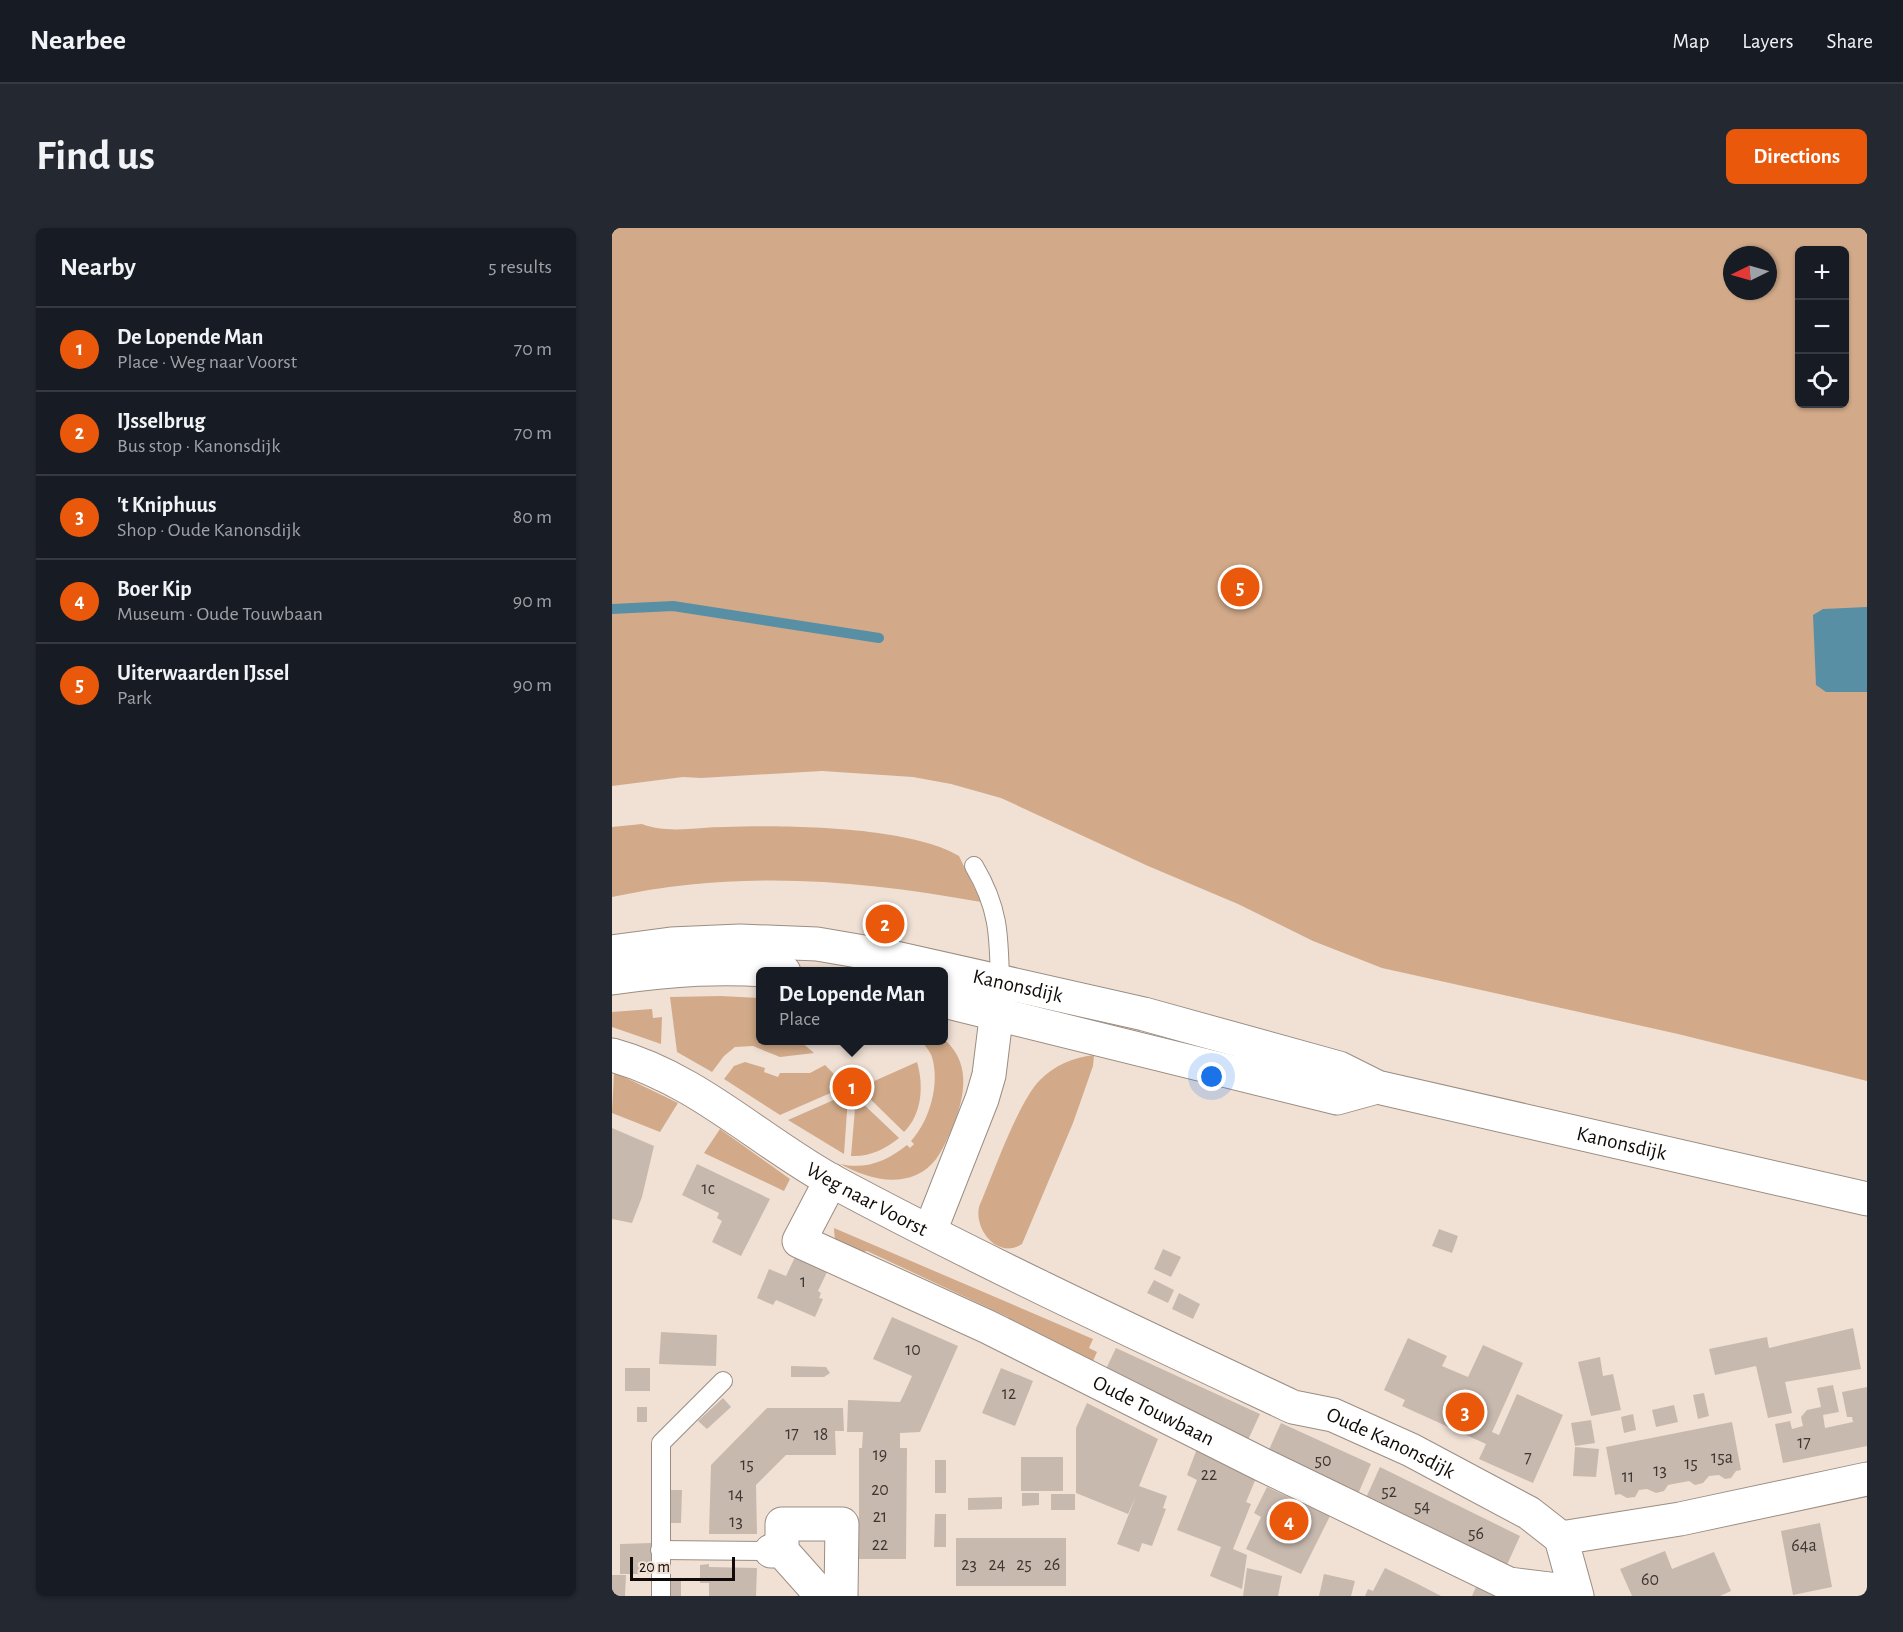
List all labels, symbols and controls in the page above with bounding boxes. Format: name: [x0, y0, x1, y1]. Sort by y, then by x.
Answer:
text: Nearbee: [30, 27, 126, 55]
text: Map: [1673, 31, 1709, 52]
text: Layers: [1742, 31, 1793, 52]
text: Share: [1826, 31, 1873, 52]
button: Directions: [1726, 129, 1867, 184]
text: Find us: [36, 135, 155, 177]
north arrow: [1723, 246, 1777, 300]
map controls: [1795, 246, 1849, 408]
button: +: [1795, 246, 1849, 300]
text: Nearby: [60, 254, 136, 280]
text: 5 results: [488, 257, 552, 277]
button: −: [1795, 300, 1849, 354]
text: De Lopende Man: [117, 326, 263, 348]
text: 1: [76, 339, 83, 359]
text: 70 m: [514, 339, 552, 359]
text: Place · Weg naar Voorst: [117, 352, 297, 372]
button: locate: [1795, 354, 1849, 408]
text: IJsselbrug: [117, 410, 205, 432]
text: 2: [75, 423, 84, 443]
text: 70 m: [514, 423, 552, 443]
text: Bus stop · Kanonsdijk: [117, 436, 280, 456]
text: 't Kniphuus: [117, 494, 216, 516]
text: 3: [75, 507, 84, 527]
text: 80 m: [513, 507, 552, 527]
text: Shop · Oude Kanonsdijk: [117, 520, 301, 540]
pin: 5: [1220, 564, 1260, 610]
text: Boer Kip: [117, 578, 192, 600]
text: 4: [74, 591, 85, 611]
text: 90 m: [513, 591, 552, 611]
text: Museum · Oude Touwbaan: [117, 604, 323, 624]
text: Uiterwaarden IJssel: [117, 662, 290, 684]
text: 5: [75, 675, 84, 695]
text: 90 m: [513, 675, 552, 695]
text: Park: [117, 688, 152, 708]
pin: 2: [866, 902, 904, 946]
street label: Kanonsdijk: [971, 965, 1065, 1006]
popup: [756, 967, 948, 1045]
text: De Lopende Man: [779, 983, 925, 1005]
text: Place: [779, 1009, 820, 1029]
your location: [1197, 1062, 1226, 1091]
pin: 1: [832, 1064, 872, 1110]
street label: Kanonsdijk: [1575, 1123, 1669, 1163]
street label: Weg naar Voorst: [803, 1158, 931, 1240]
house number: 1c: [701, 1180, 715, 1198]
house number: 1: [800, 1273, 806, 1291]
house number: 10: [905, 1341, 921, 1359]
street label: Oude Touwbaan: [1090, 1371, 1218, 1449]
house number: 12: [1002, 1385, 1016, 1403]
pin: 3: [1446, 1390, 1484, 1434]
street label: Oude Kanonsdijk: [1324, 1403, 1459, 1482]
house number: 17: [785, 1425, 799, 1443]
house number: 18: [814, 1426, 828, 1444]
house number: 17: [1797, 1434, 1811, 1452]
house number: 19: [873, 1446, 887, 1464]
house number: 7: [1524, 1449, 1532, 1467]
house number: 15a: [1711, 1449, 1733, 1467]
house number: 50: [1314, 1452, 1332, 1470]
house number: 15: [1684, 1455, 1698, 1473]
house number: 15: [740, 1456, 754, 1474]
house number: 13: [1653, 1462, 1667, 1480]
house number: 22: [1201, 1466, 1217, 1484]
house number: 11: [1622, 1468, 1634, 1486]
house number: 20: [871, 1481, 889, 1499]
house number: 52: [1381, 1483, 1397, 1501]
house number: 14: [729, 1486, 744, 1504]
pin: 4: [1270, 1498, 1308, 1544]
house number: 54: [1414, 1498, 1430, 1516]
house number: 21: [873, 1508, 887, 1526]
house number: 13: [729, 1513, 743, 1531]
house number: 56: [1468, 1525, 1484, 1543]
house number: 22: [872, 1536, 888, 1554]
house number: 64a: [1791, 1537, 1817, 1555]
scale bar: [630, 1554, 735, 1582]
house number: 23: [961, 1556, 977, 1574]
house number: 24: [989, 1556, 1006, 1574]
house number: 25: [1016, 1556, 1032, 1574]
house number: 26: [1044, 1556, 1060, 1574]
text: 20 m: [639, 1559, 670, 1575]
house number: 60: [1641, 1571, 1659, 1589]

